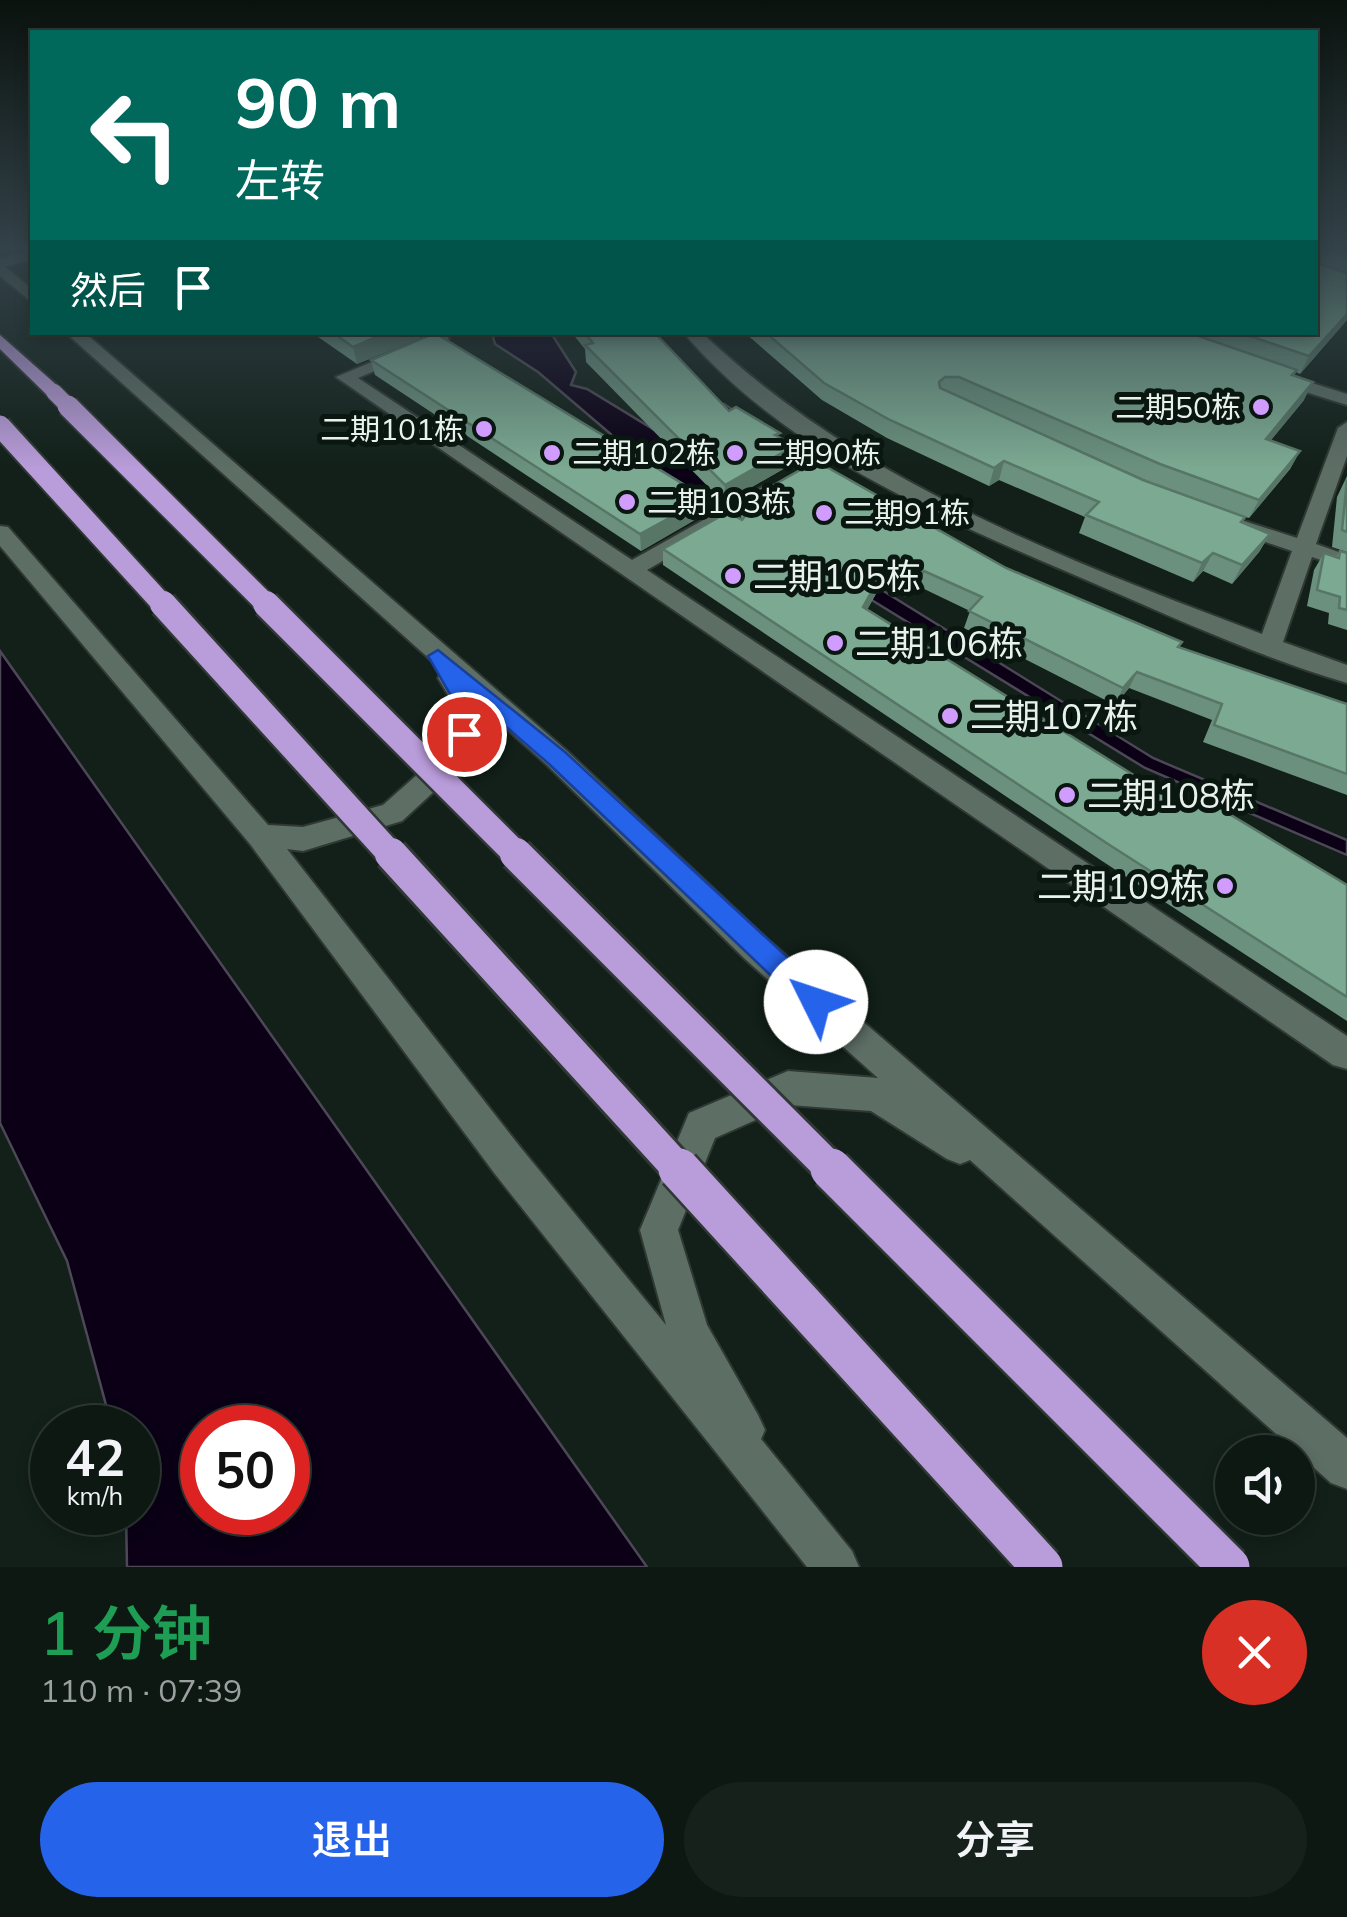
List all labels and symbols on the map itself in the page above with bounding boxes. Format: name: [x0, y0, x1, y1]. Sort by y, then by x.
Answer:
place label: 二期50栋: [1115, 388, 1241, 426]
marker: 二期50栋: [1250, 396, 1272, 418]
place label: 二期101栋: [320, 410, 464, 448]
marker: 二期101栋: [473, 418, 495, 440]
place label: 二期102栋: [572, 434, 716, 472]
place label: 二期90栋: [755, 434, 881, 472]
marker: 二期102栋: [541, 442, 563, 464]
marker: 二期90栋: [724, 442, 746, 464]
place label: 二期103栋: [647, 483, 791, 521]
marker: 二期103栋: [616, 491, 638, 513]
place label: 二期91栋: [844, 494, 970, 532]
marker: 二期91栋: [813, 502, 835, 524]
place label: 二期105栋: [753, 554, 921, 598]
marker: 二期105栋: [722, 565, 744, 587]
place label: 二期106栋: [855, 621, 1023, 665]
marker: 二期106栋: [824, 632, 846, 654]
pin: [422, 692, 507, 777]
place label: 二期107栋: [970, 694, 1138, 738]
marker: 二期107栋: [939, 705, 961, 727]
place label: 二期108栋: [1087, 773, 1255, 817]
marker: 二期108栋: [1056, 784, 1078, 806]
place label: 二期109栋: [1037, 864, 1205, 908]
marker: 二期109栋: [1214, 875, 1236, 897]
position arrow: [764, 950, 868, 1054]
speed limit sign: 50: [180, 1405, 310, 1535]

